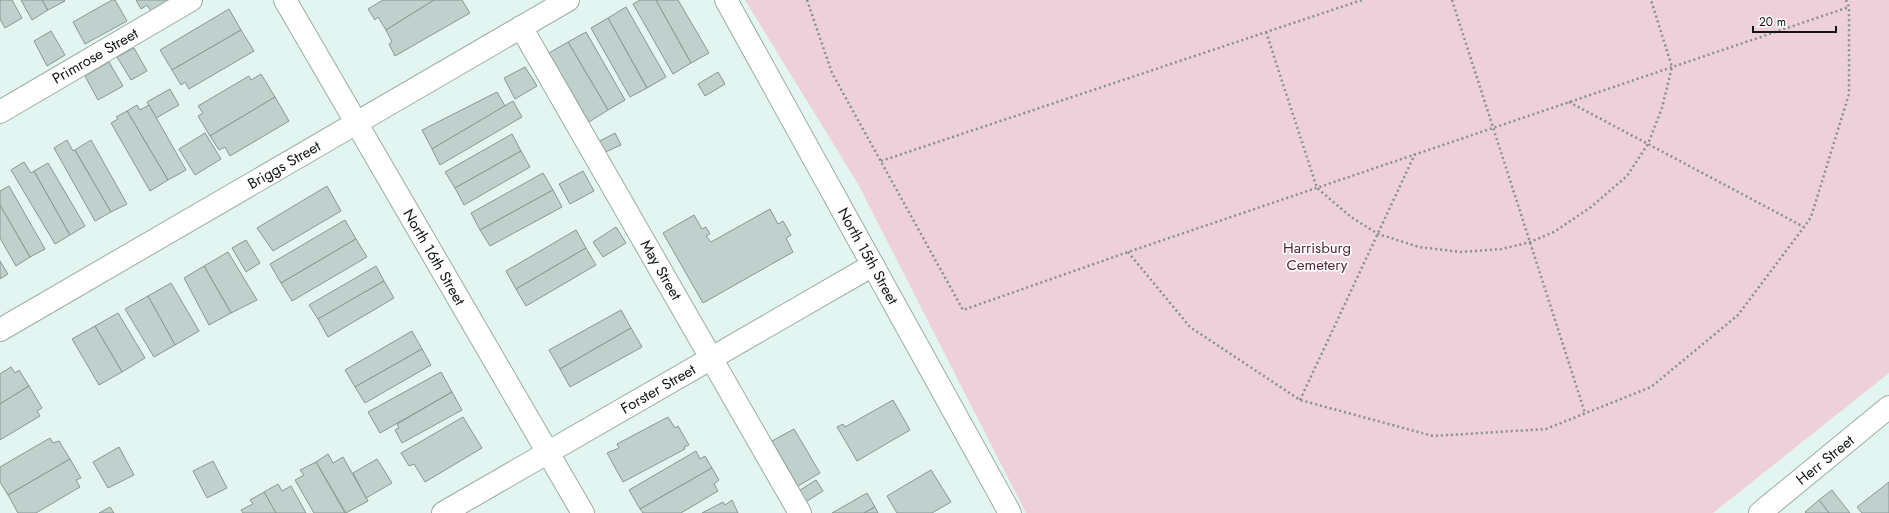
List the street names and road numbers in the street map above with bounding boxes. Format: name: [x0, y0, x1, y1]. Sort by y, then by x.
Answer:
street label: Primrose Street: [48, 22, 142, 89]
street label: Briggs Street: [243, 135, 325, 195]
street label: North 15th Street: [832, 203, 904, 309]
street label: North 16th Street: [397, 205, 471, 310]
street label: May Street: [635, 236, 687, 305]
street label: Forster Street: [616, 358, 700, 419]
street label: Herr Street: [1791, 429, 1859, 490]

